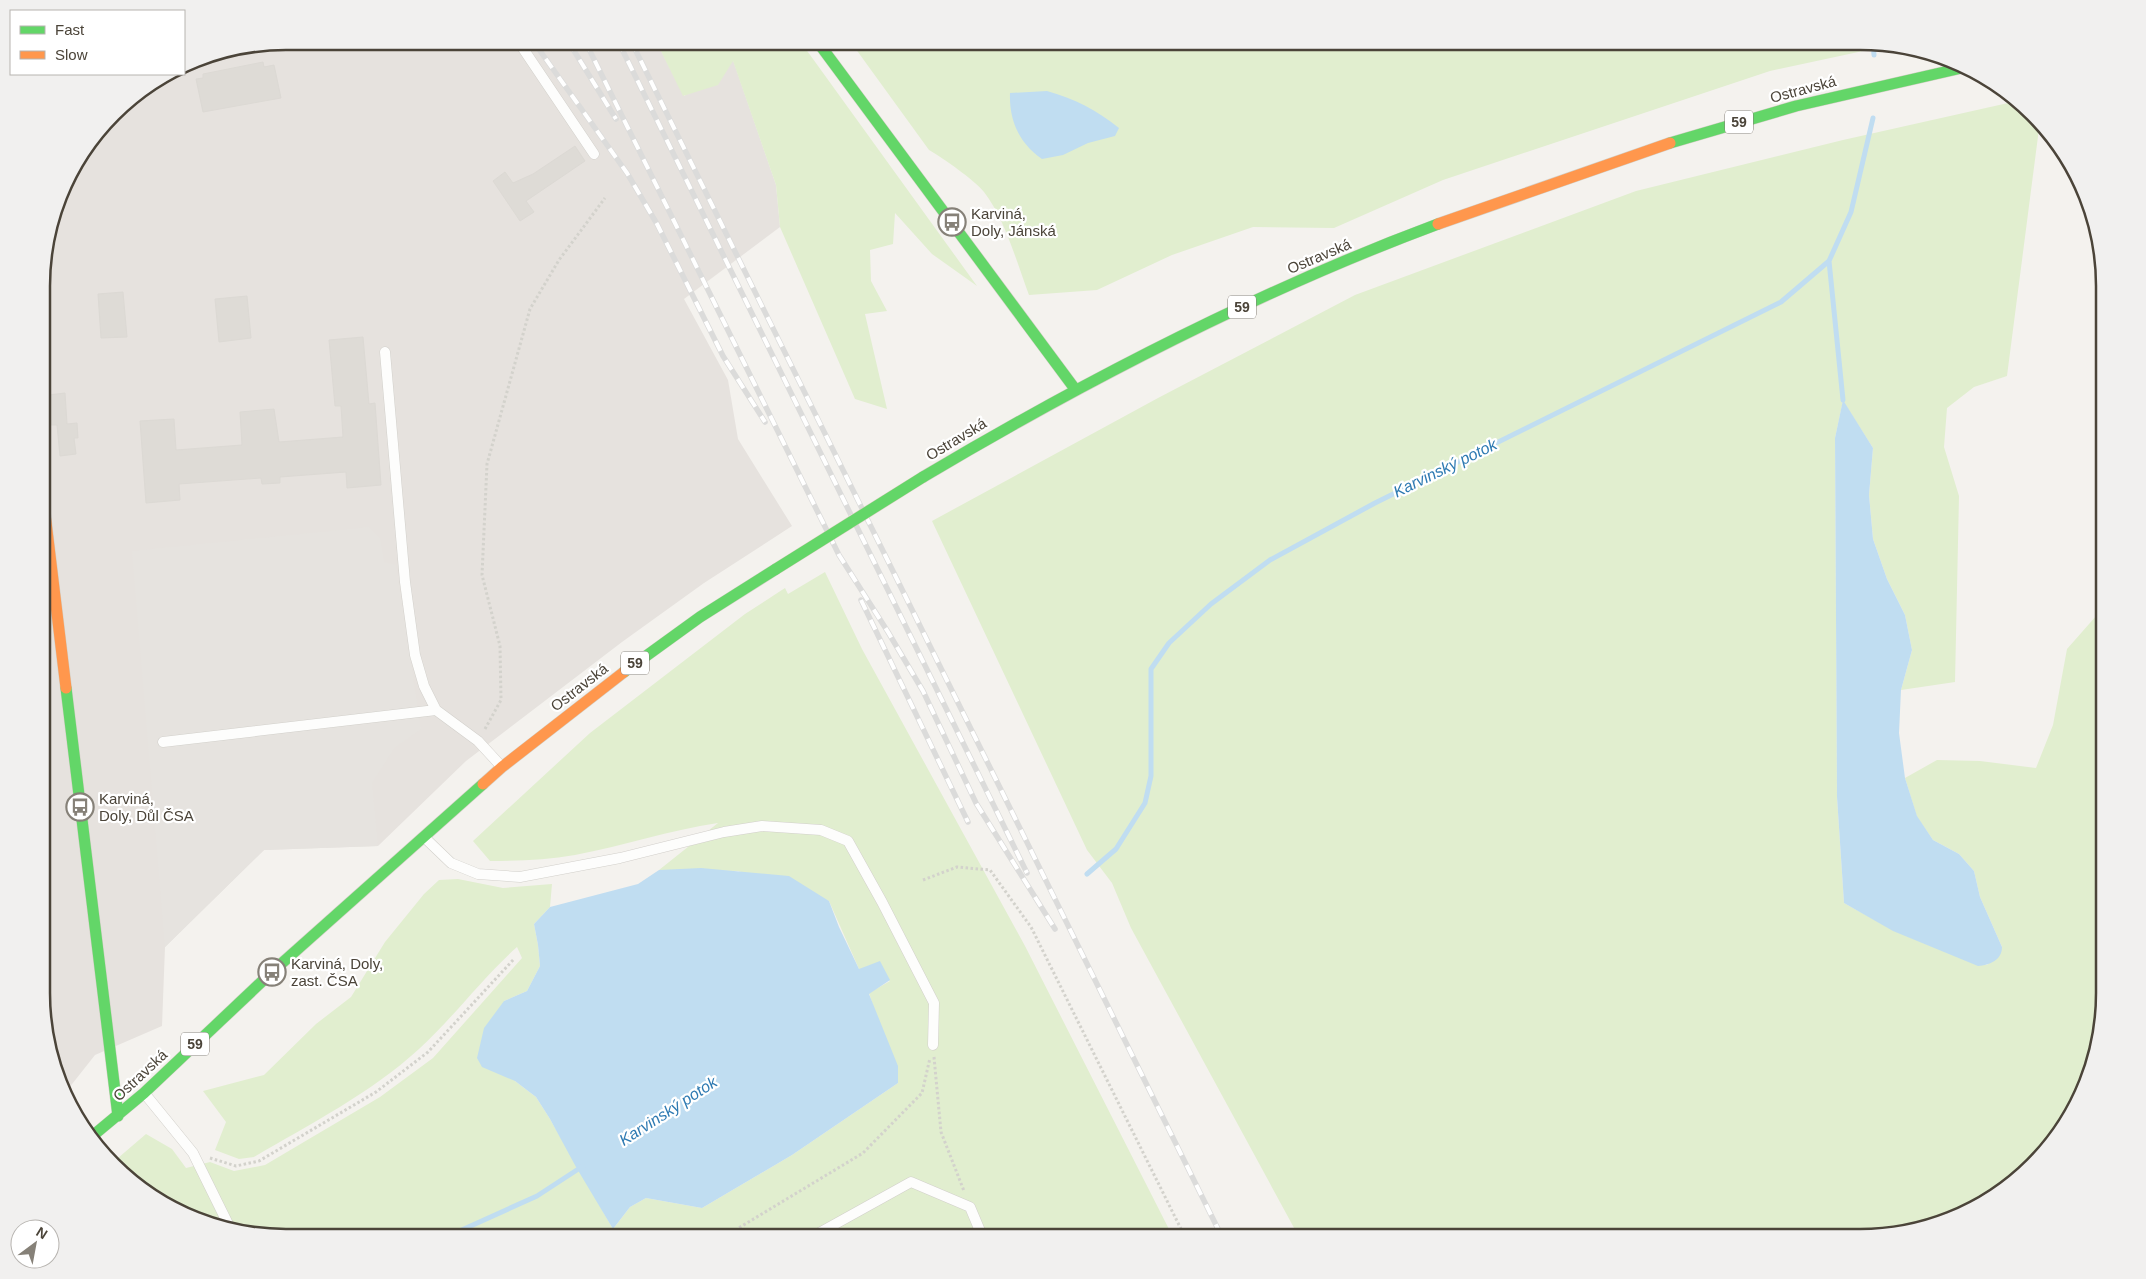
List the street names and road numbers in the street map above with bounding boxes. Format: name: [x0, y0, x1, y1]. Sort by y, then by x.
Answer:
street label: Ostravská: [1768, 72, 1838, 106]
road number: 59: [1725, 110, 1753, 134]
street label: Ostravská: [1285, 235, 1354, 277]
road number: 59: [1228, 296, 1256, 318]
street label: Ostravská: [923, 414, 990, 464]
road number: 59: [621, 651, 649, 674]
street label: Ostravská: [547, 659, 611, 714]
road number: 59: [181, 1032, 209, 1056]
street label: Ostravská: [110, 1045, 171, 1104]

